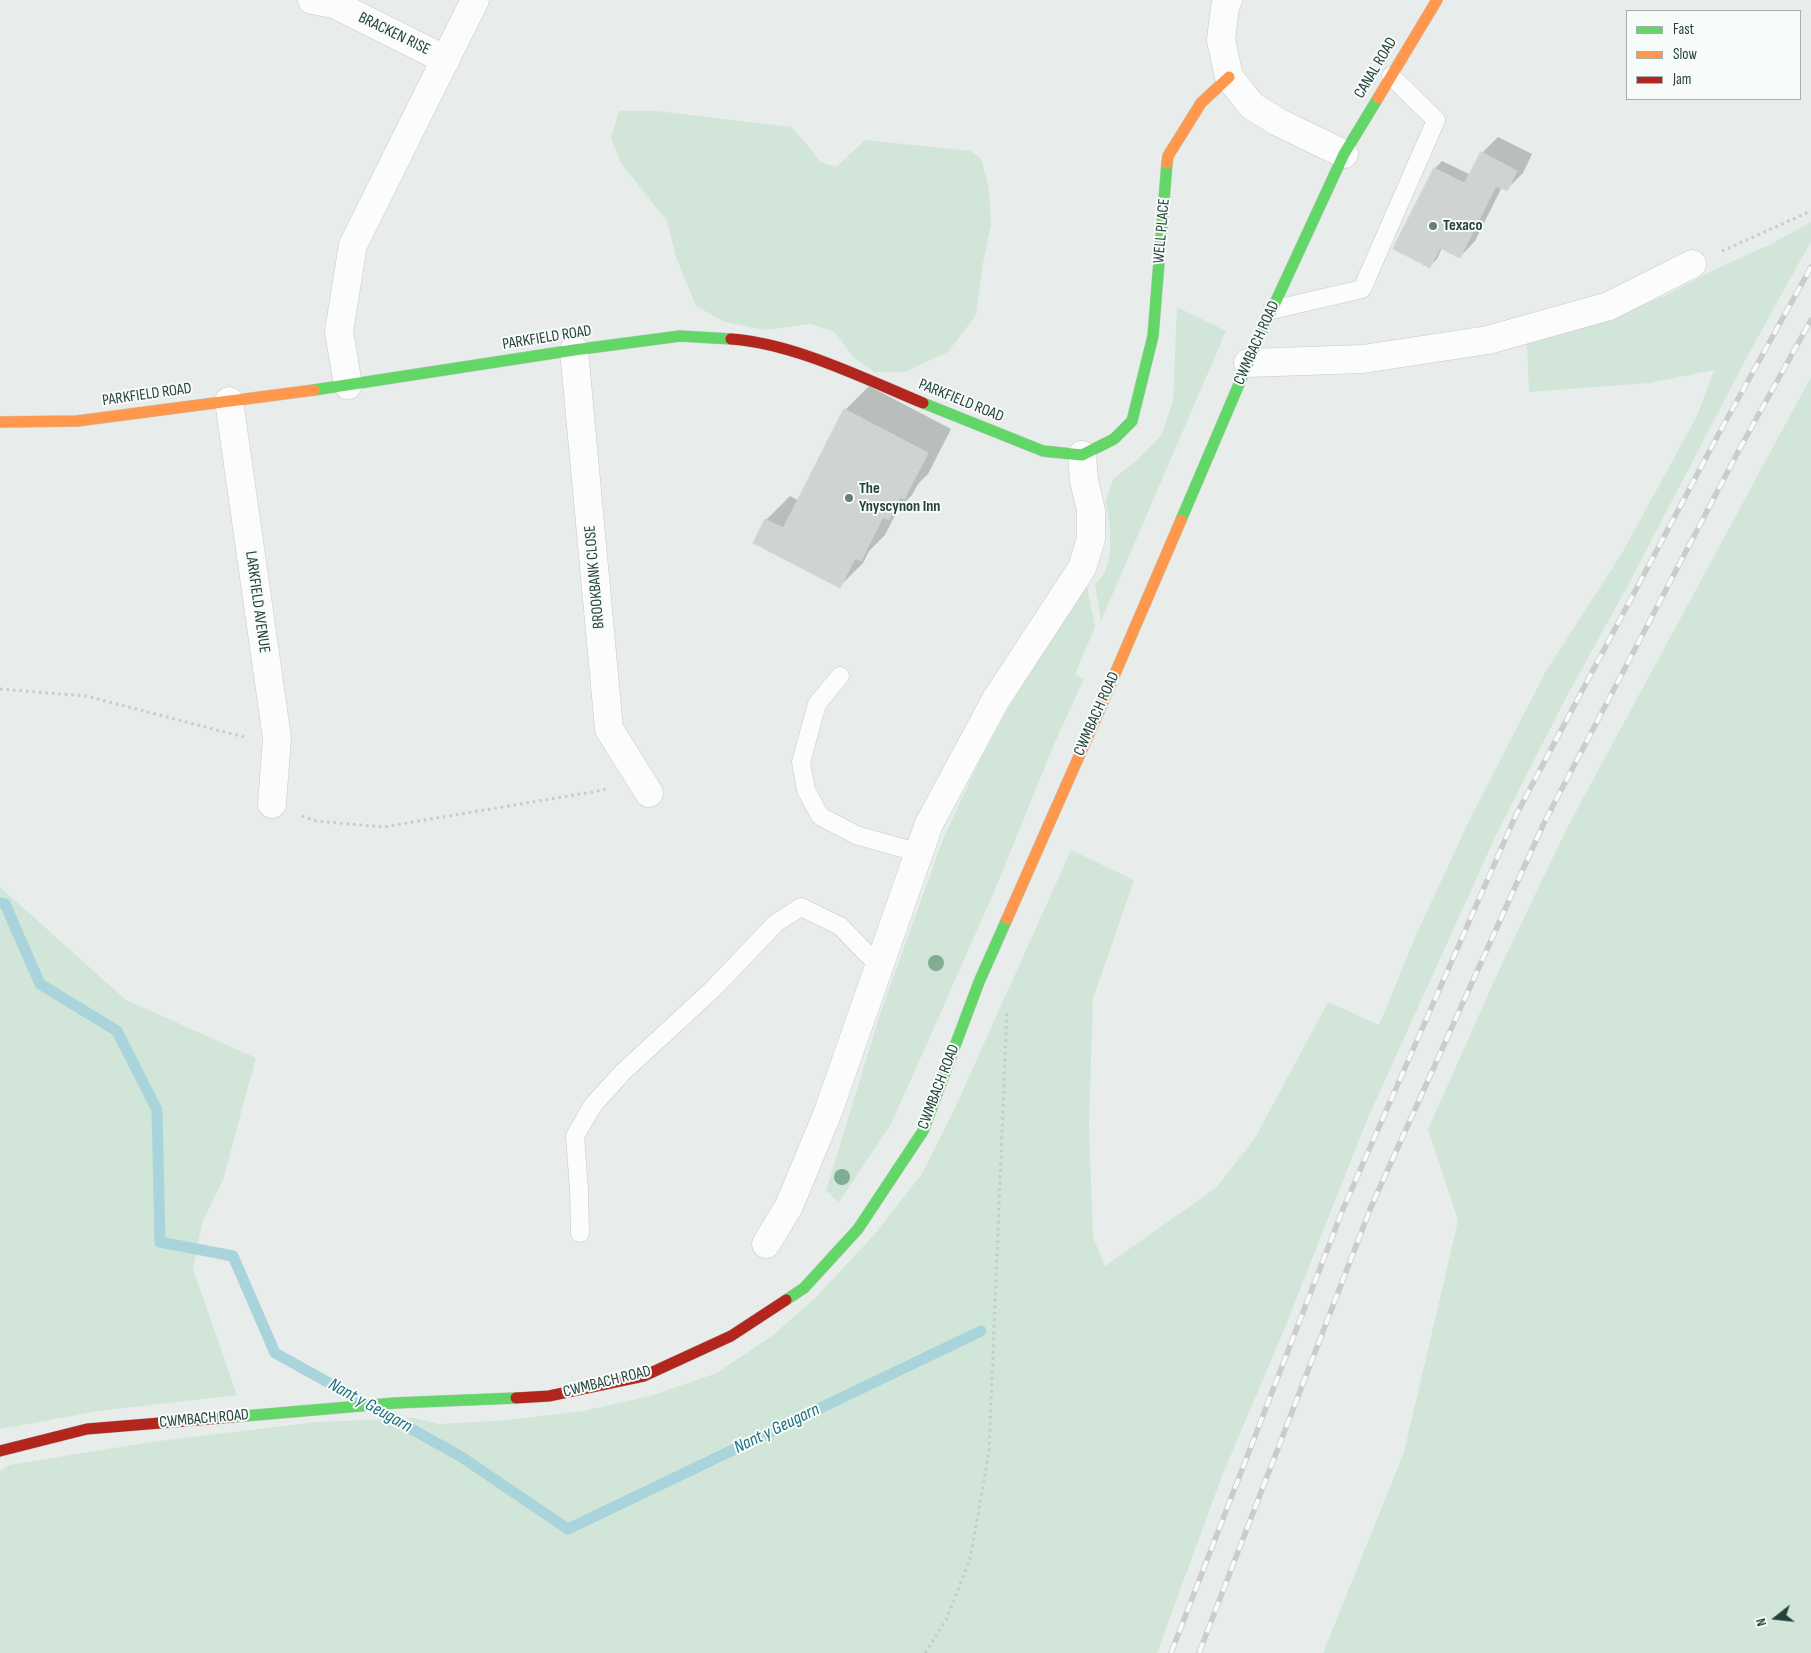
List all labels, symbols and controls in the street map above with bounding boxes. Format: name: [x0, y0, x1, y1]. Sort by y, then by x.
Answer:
street label: BRACKEN RISE: [355, 8, 433, 60]
legend: [1626, 10, 1801, 100]
text: Fast: [1673, 20, 1694, 39]
street label: CANAL ROAD: [1350, 34, 1402, 102]
text: Slow: [1673, 45, 1697, 64]
text: Jam: [1673, 70, 1691, 89]
street label: WELL PLACE: [1150, 198, 1174, 264]
place label: Texaco: [1443, 216, 1482, 236]
marker: Texaco: [1427, 220, 1439, 232]
street label: CWMBACH ROAD: [1230, 298, 1284, 388]
street label: PARKFIELD ROAD: [501, 321, 593, 355]
street label: PARKFIELD ROAD: [916, 375, 1006, 427]
street label: PARKFIELD ROAD: [101, 379, 193, 411]
place label: The Ynyscynon Inn: [859, 479, 940, 517]
marker: The Ynyscynon Inn: [843, 492, 855, 504]
street label: BROOKBANK CLOSE: [581, 524, 609, 630]
street label: LARKFIELD AVENUE: [240, 550, 274, 654]
street label: CWMBACH ROAD: [1070, 669, 1124, 759]
street label: CWMBACH ROAD: [914, 1042, 964, 1132]
street label: CWMBACH ROAD: [561, 1362, 653, 1402]
water label: Nant y Geugarn: [324, 1374, 416, 1438]
water label: Nant y Geugarn: [731, 1399, 823, 1459]
street label: CWMBACH ROAD: [158, 1406, 250, 1432]
north arrow: [1751, 1593, 1801, 1643]
text: N: [1752, 1616, 1770, 1628]

